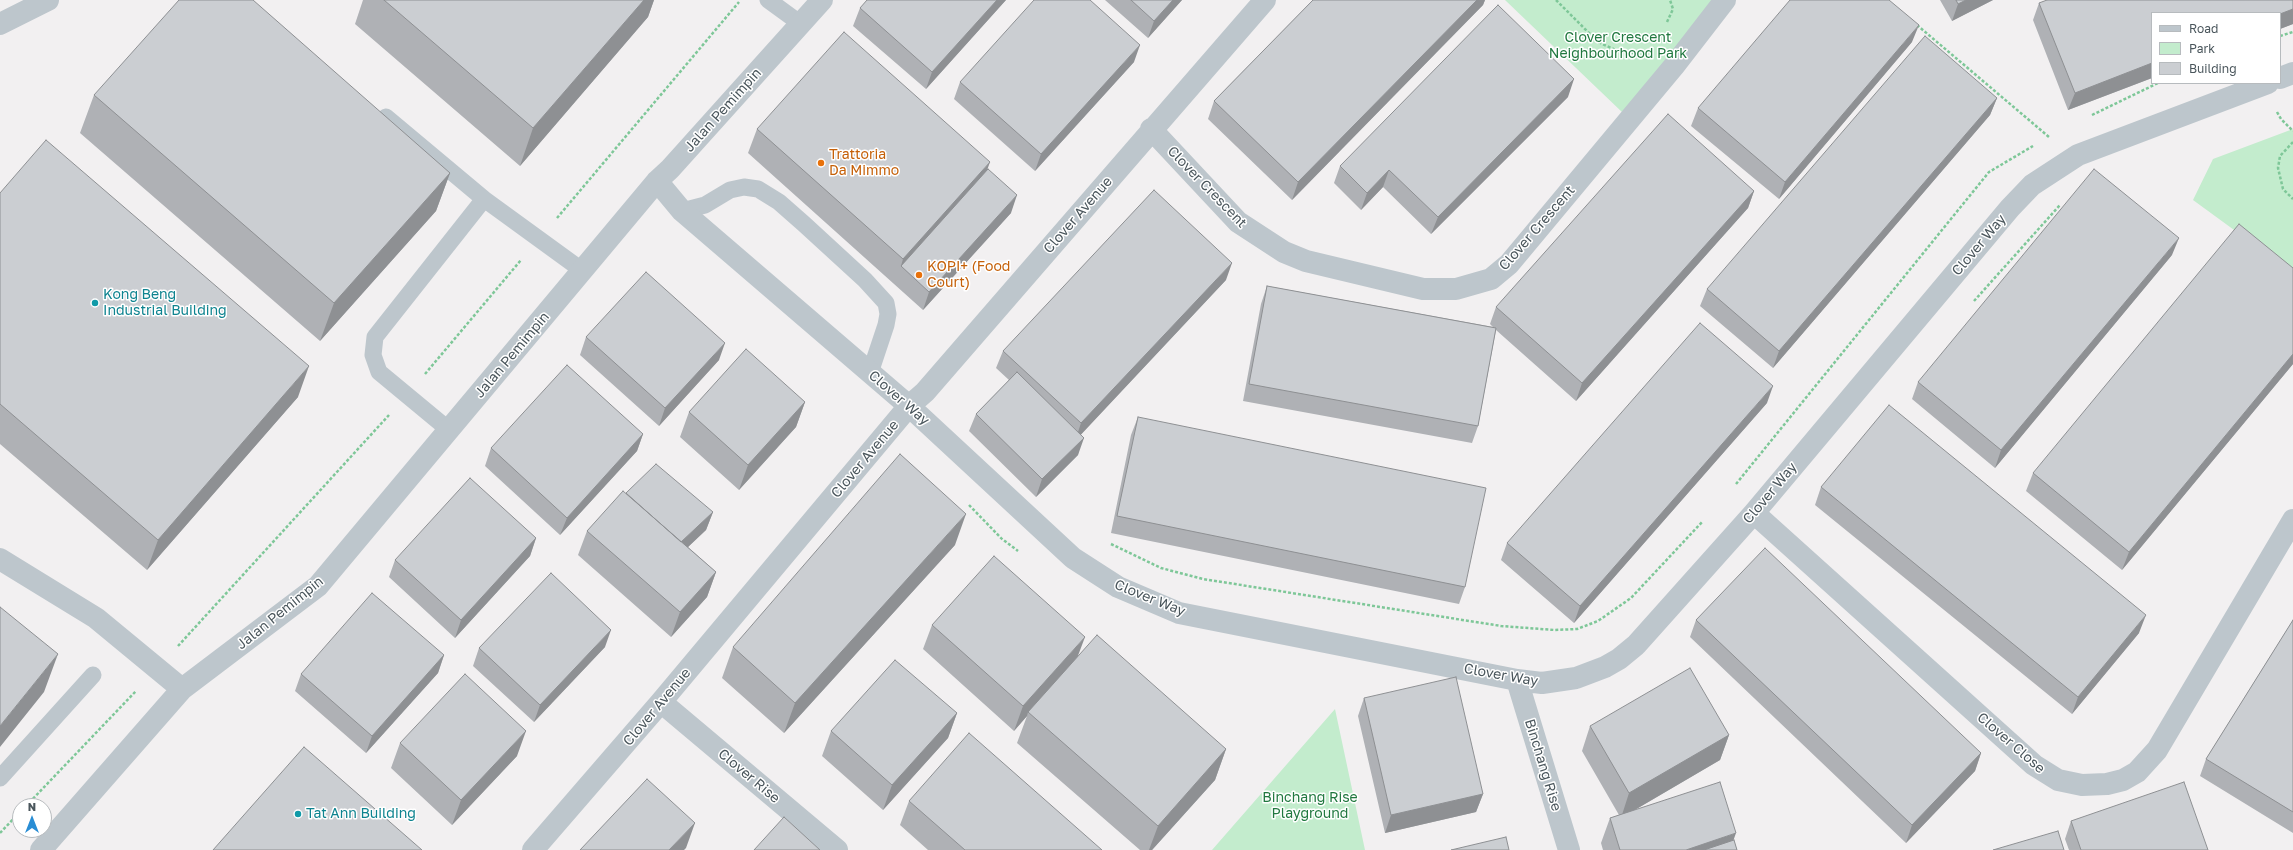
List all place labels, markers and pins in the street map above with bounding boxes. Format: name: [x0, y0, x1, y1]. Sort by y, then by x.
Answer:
place label: Trattoria Da Mimmo: [829, 147, 899, 180]
marker: Trattoria Da Mimmo: [816, 158, 826, 168]
place label: KOPI+ (Food Court): [927, 259, 1010, 292]
marker: KOPI+ (Food Court): [914, 270, 924, 280]
place label: Kong Beng Industrial Building: [103, 287, 227, 320]
marker: Kong Beng Industrial Building: [90, 298, 100, 308]
place label: Tat Ann Building: [306, 806, 416, 822]
marker: Tat Ann Building: [293, 809, 303, 819]

